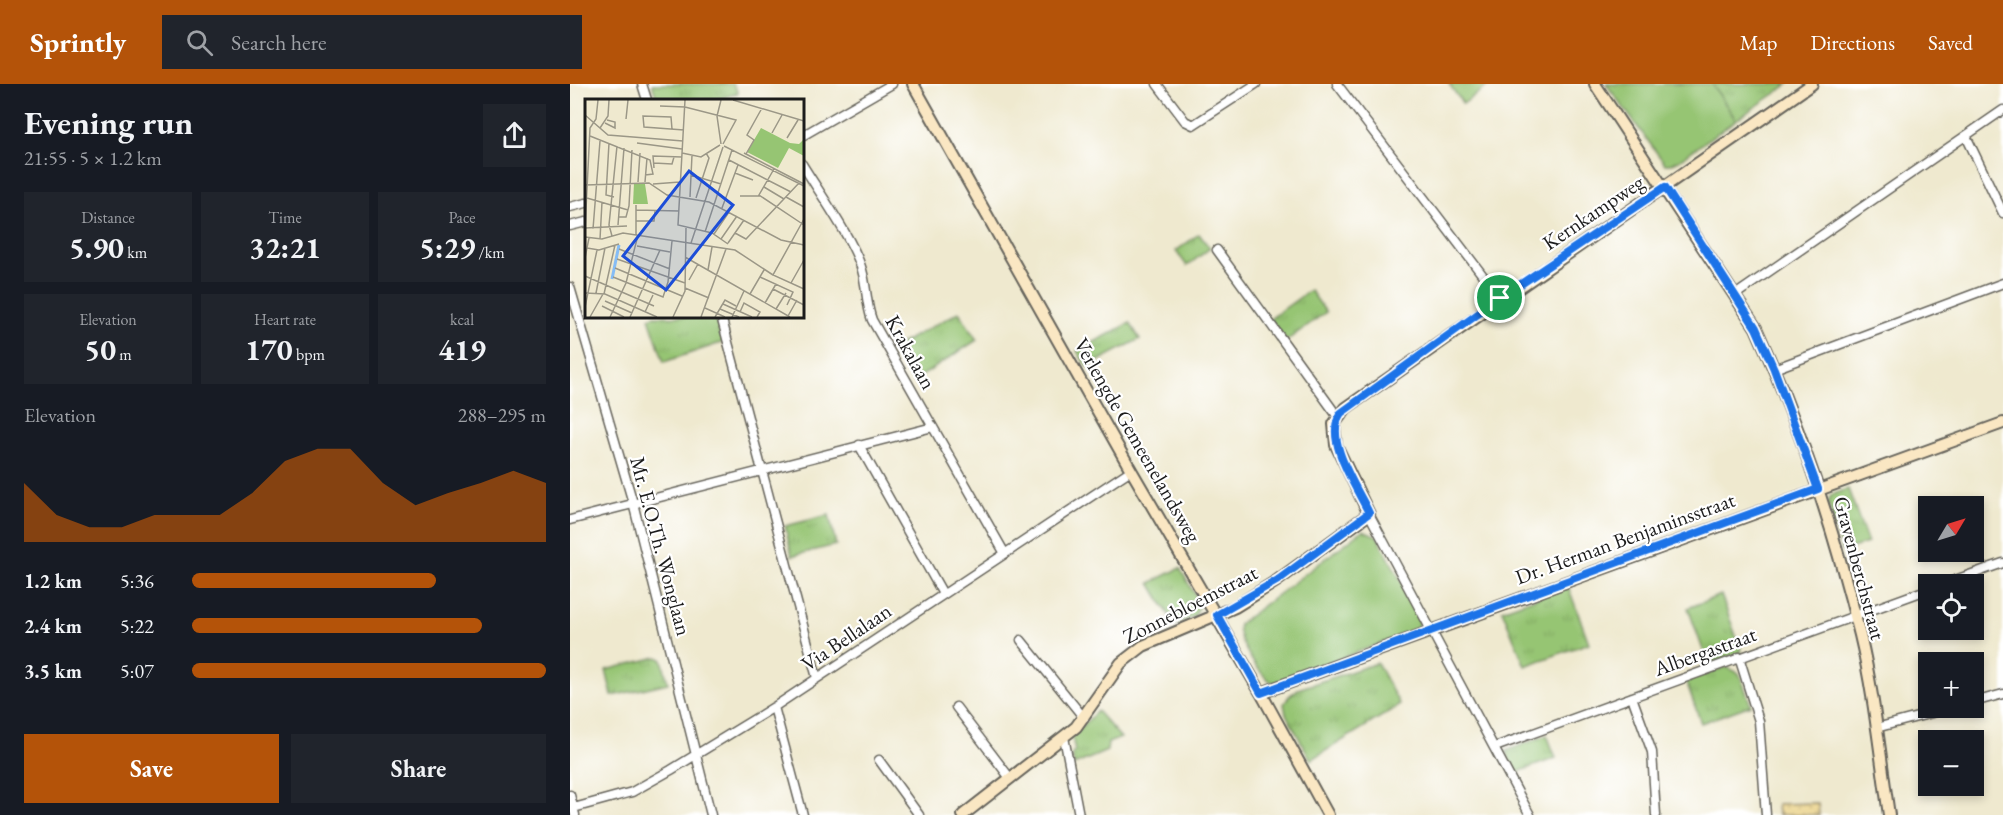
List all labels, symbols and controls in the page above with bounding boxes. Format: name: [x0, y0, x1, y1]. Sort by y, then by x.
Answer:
search box: [162, 15, 582, 69]
text: Sprintly: [30, 24, 126, 60]
icon: search: [183, 26, 216, 59]
text: Search here: [231, 28, 327, 57]
text: Map: [1740, 29, 1777, 56]
text: Directions: [1810, 29, 1895, 56]
text: Saved: [1928, 29, 1973, 56]
inset map: [585, 99, 804, 318]
text: Evening run: [24, 101, 193, 144]
button: share: [483, 104, 546, 167]
text: 21:55 · 5 × 1.2 km: [24, 145, 162, 171]
street label: Kernkampweg: [1537, 168, 1650, 256]
text: Distance: [81, 207, 135, 228]
text: Time: [268, 207, 302, 228]
text: Pace: [449, 207, 475, 228]
text: 5.90: [69, 228, 124, 267]
text: 32:21: [249, 228, 321, 267]
text: 5:29: [419, 228, 475, 267]
text: km: [124, 242, 147, 263]
text: /km: [475, 242, 505, 263]
pin: [1474, 272, 1525, 323]
icon: arrive: [1483, 281, 1516, 314]
text: Elevation: [79, 309, 137, 330]
text: Heart rate: [254, 309, 316, 330]
text: kcal: [450, 309, 474, 330]
street label: Krakalaan: [880, 310, 942, 394]
text: 50: [84, 330, 116, 369]
text: 170: [245, 330, 293, 369]
text: 419: [438, 330, 486, 369]
street label: Verlengde Gemeenelandsweg: [1068, 333, 1208, 548]
text: m: [116, 344, 132, 365]
text: bpm: [293, 344, 325, 365]
text: Elevation: [24, 402, 96, 428]
text: 288–295 m: [458, 402, 546, 428]
street label: Mr. E.O.Th. Wonglaan: [624, 454, 698, 638]
street label: Dr. Herman Benjaminsstraat: [1511, 486, 1739, 590]
street label: Gravenberchstraat: [1828, 493, 1892, 643]
north arrow: [1918, 496, 1984, 562]
map controls: [1918, 496, 1984, 796]
street label: Zonnebloemstraat: [1118, 558, 1262, 650]
text: 1.2 km: [24, 568, 82, 594]
text: 5:36: [120, 568, 154, 594]
button: locate: [1918, 574, 1984, 640]
street label: Via Bellalaan: [796, 597, 896, 677]
text: 2.4 km: [24, 613, 82, 639]
text: 5:22: [120, 613, 154, 639]
street label: Albergastraat: [1649, 620, 1760, 682]
button: +: [1918, 652, 1984, 718]
text: 3.5 km: [24, 658, 82, 684]
text: 5:07: [120, 658, 154, 684]
button: −: [1918, 730, 1984, 796]
button: Save: [24, 734, 279, 803]
button: Share: [291, 734, 546, 803]

